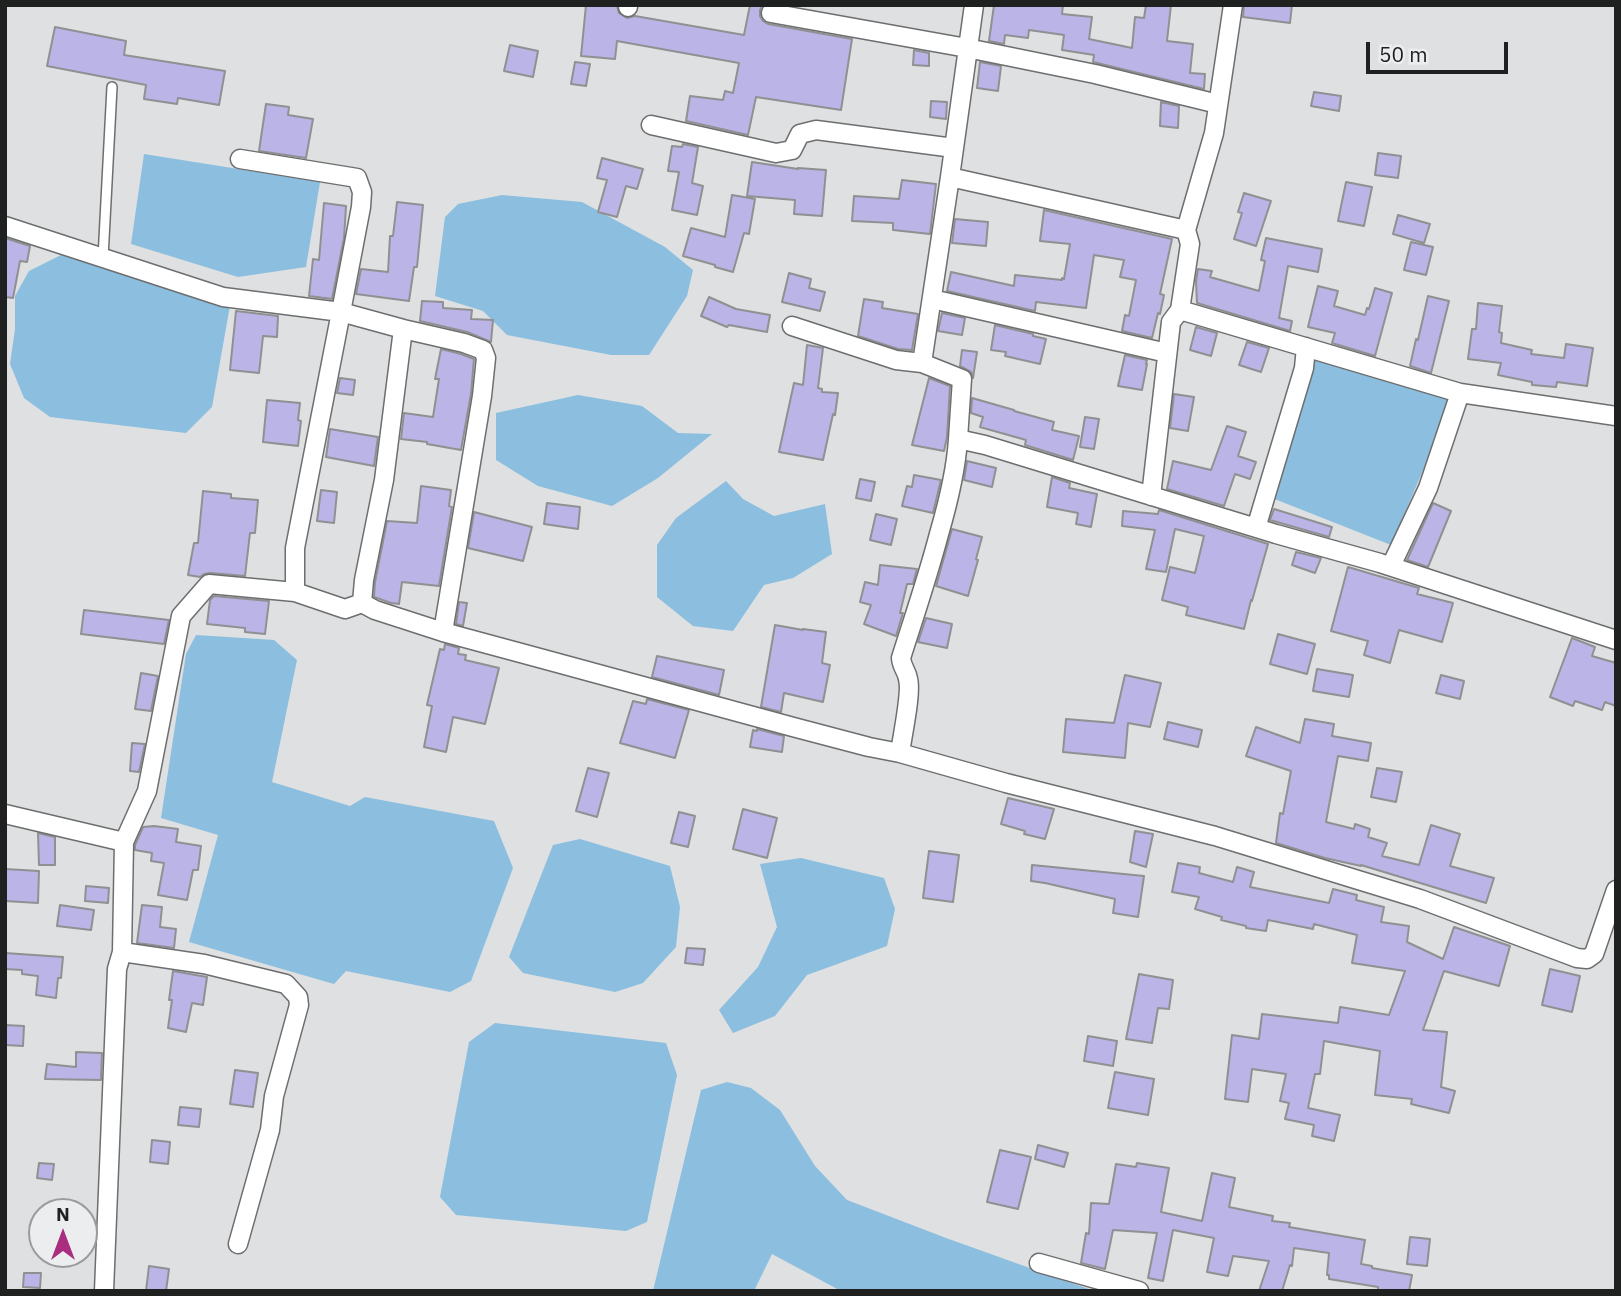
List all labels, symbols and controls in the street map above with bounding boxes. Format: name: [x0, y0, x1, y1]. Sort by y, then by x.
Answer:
scale bar: [1369, 28, 1511, 72]
text: 50 m: [1379, 40, 1428, 68]
north arrow: [28, 1198, 98, 1268]
text: N: [56, 1202, 70, 1226]

